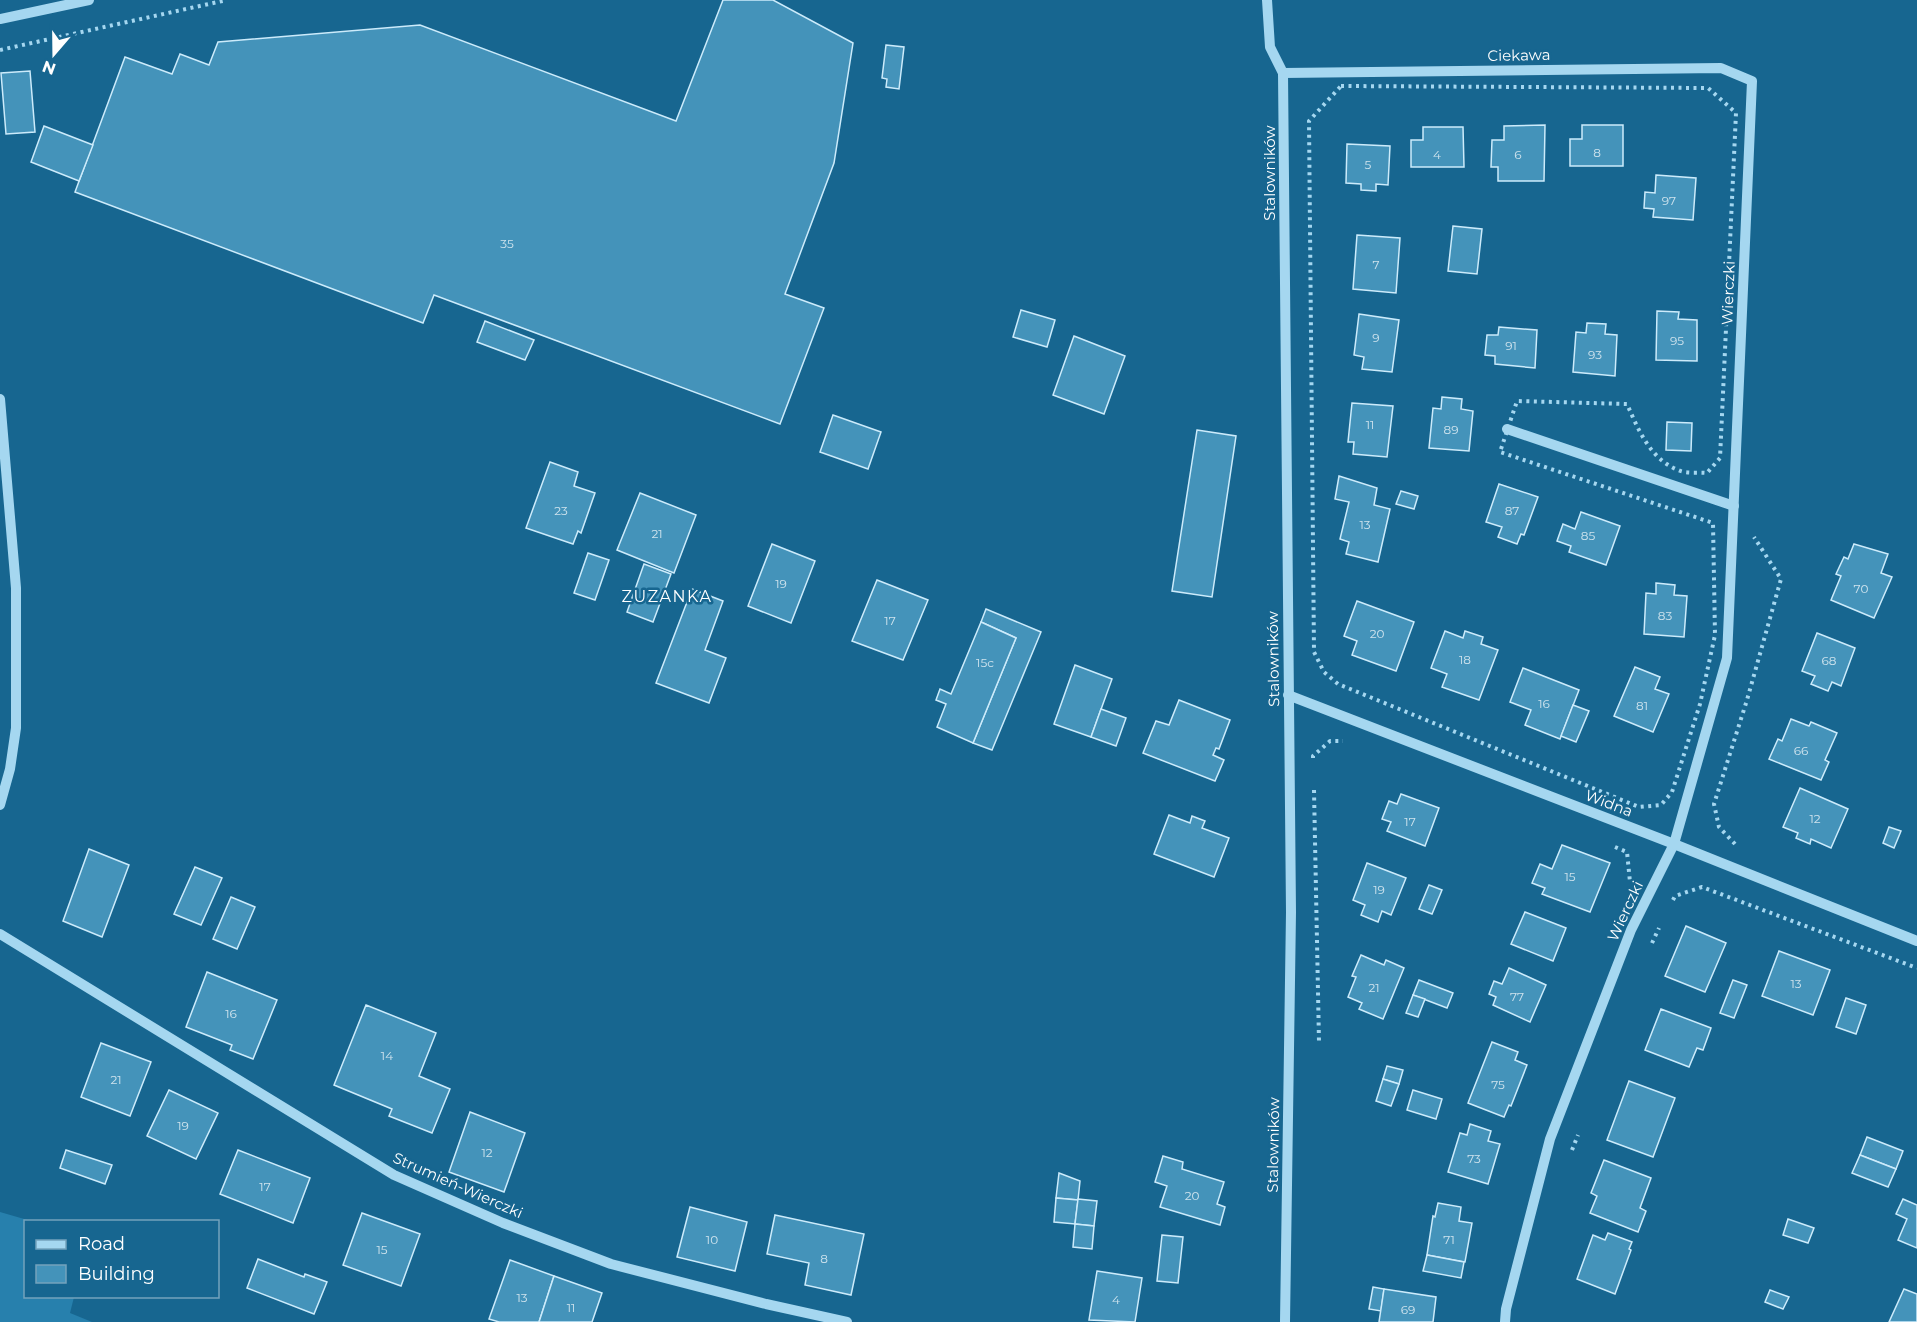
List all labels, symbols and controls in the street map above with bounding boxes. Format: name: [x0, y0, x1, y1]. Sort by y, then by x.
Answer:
north arrow: [24, 24, 84, 84]
street label: Ciekawa: [1487, 45, 1551, 65]
text: N: [40, 56, 58, 79]
street label: Stalowników: [1260, 124, 1279, 221]
house number: 8: [1593, 145, 1601, 160]
house number: 4: [1433, 147, 1441, 162]
house number: 6: [1514, 147, 1522, 162]
house number: 5: [1365, 157, 1372, 172]
house number: 97: [1662, 193, 1676, 208]
house number: 35: [500, 236, 514, 251]
house number: 7: [1372, 257, 1380, 272]
street label: Wierczki: [1717, 261, 1739, 325]
house number: 9: [1372, 330, 1380, 345]
house number: 95: [1670, 333, 1684, 348]
house number: 91: [1505, 338, 1517, 353]
house number: 93: [1588, 347, 1602, 362]
house number: 11: [1366, 417, 1374, 432]
house number: 89: [1444, 422, 1458, 437]
house number: 23: [554, 503, 568, 518]
house number: 87: [1505, 503, 1519, 518]
house number: 13: [1359, 517, 1371, 532]
house number: 21: [651, 526, 663, 541]
house number: 85: [1581, 528, 1595, 543]
house number: 19: [775, 576, 787, 591]
house number: 70: [1854, 581, 1868, 596]
district label: ZUZANKA: [622, 587, 712, 606]
house number: 83: [1658, 608, 1672, 623]
street label: Stalowników: [1263, 610, 1283, 707]
house number: 17: [884, 613, 896, 628]
house number: 20: [1370, 626, 1384, 641]
house number: 18: [1459, 652, 1471, 667]
house number: 68: [1822, 653, 1837, 668]
house number: 15c: [976, 655, 994, 670]
house number: 16: [1538, 696, 1550, 711]
house number: 81: [1636, 698, 1648, 713]
house number: 66: [1794, 743, 1808, 758]
street label: Widna: [1582, 785, 1636, 821]
house number: 12: [1809, 811, 1821, 826]
house number: 17: [1404, 814, 1416, 829]
house number: 15: [1564, 869, 1576, 884]
street label: Wierczki: [1603, 878, 1647, 944]
house number: 19: [1373, 882, 1385, 897]
house number: 13: [1790, 976, 1802, 991]
house number: 21: [1368, 980, 1380, 995]
house number: 77: [1510, 989, 1524, 1004]
house number: 16: [225, 1006, 237, 1021]
house number: 14: [381, 1048, 393, 1063]
house number: 21: [110, 1072, 122, 1087]
house number: 75: [1491, 1077, 1505, 1092]
street label: Stalowników: [1263, 1096, 1283, 1193]
house number: 19: [177, 1118, 189, 1133]
house number: 12: [481, 1145, 493, 1160]
street label: Strumień-Wierczki: [390, 1148, 526, 1222]
house number: 73: [1467, 1151, 1481, 1166]
house number: 17: [259, 1179, 271, 1194]
house number: 20: [1185, 1188, 1199, 1203]
legend: [24, 1220, 219, 1298]
house number: 10: [706, 1232, 718, 1247]
house number: 71: [1443, 1232, 1455, 1247]
text: Road: [78, 1233, 125, 1255]
house number: 15: [376, 1242, 388, 1257]
house number: 8: [820, 1251, 828, 1266]
text: Building: [78, 1263, 155, 1285]
house number: 13: [516, 1290, 528, 1305]
house number: 4: [1112, 1292, 1120, 1307]
house number: 11: [567, 1300, 575, 1315]
house number: 69: [1401, 1302, 1415, 1317]

